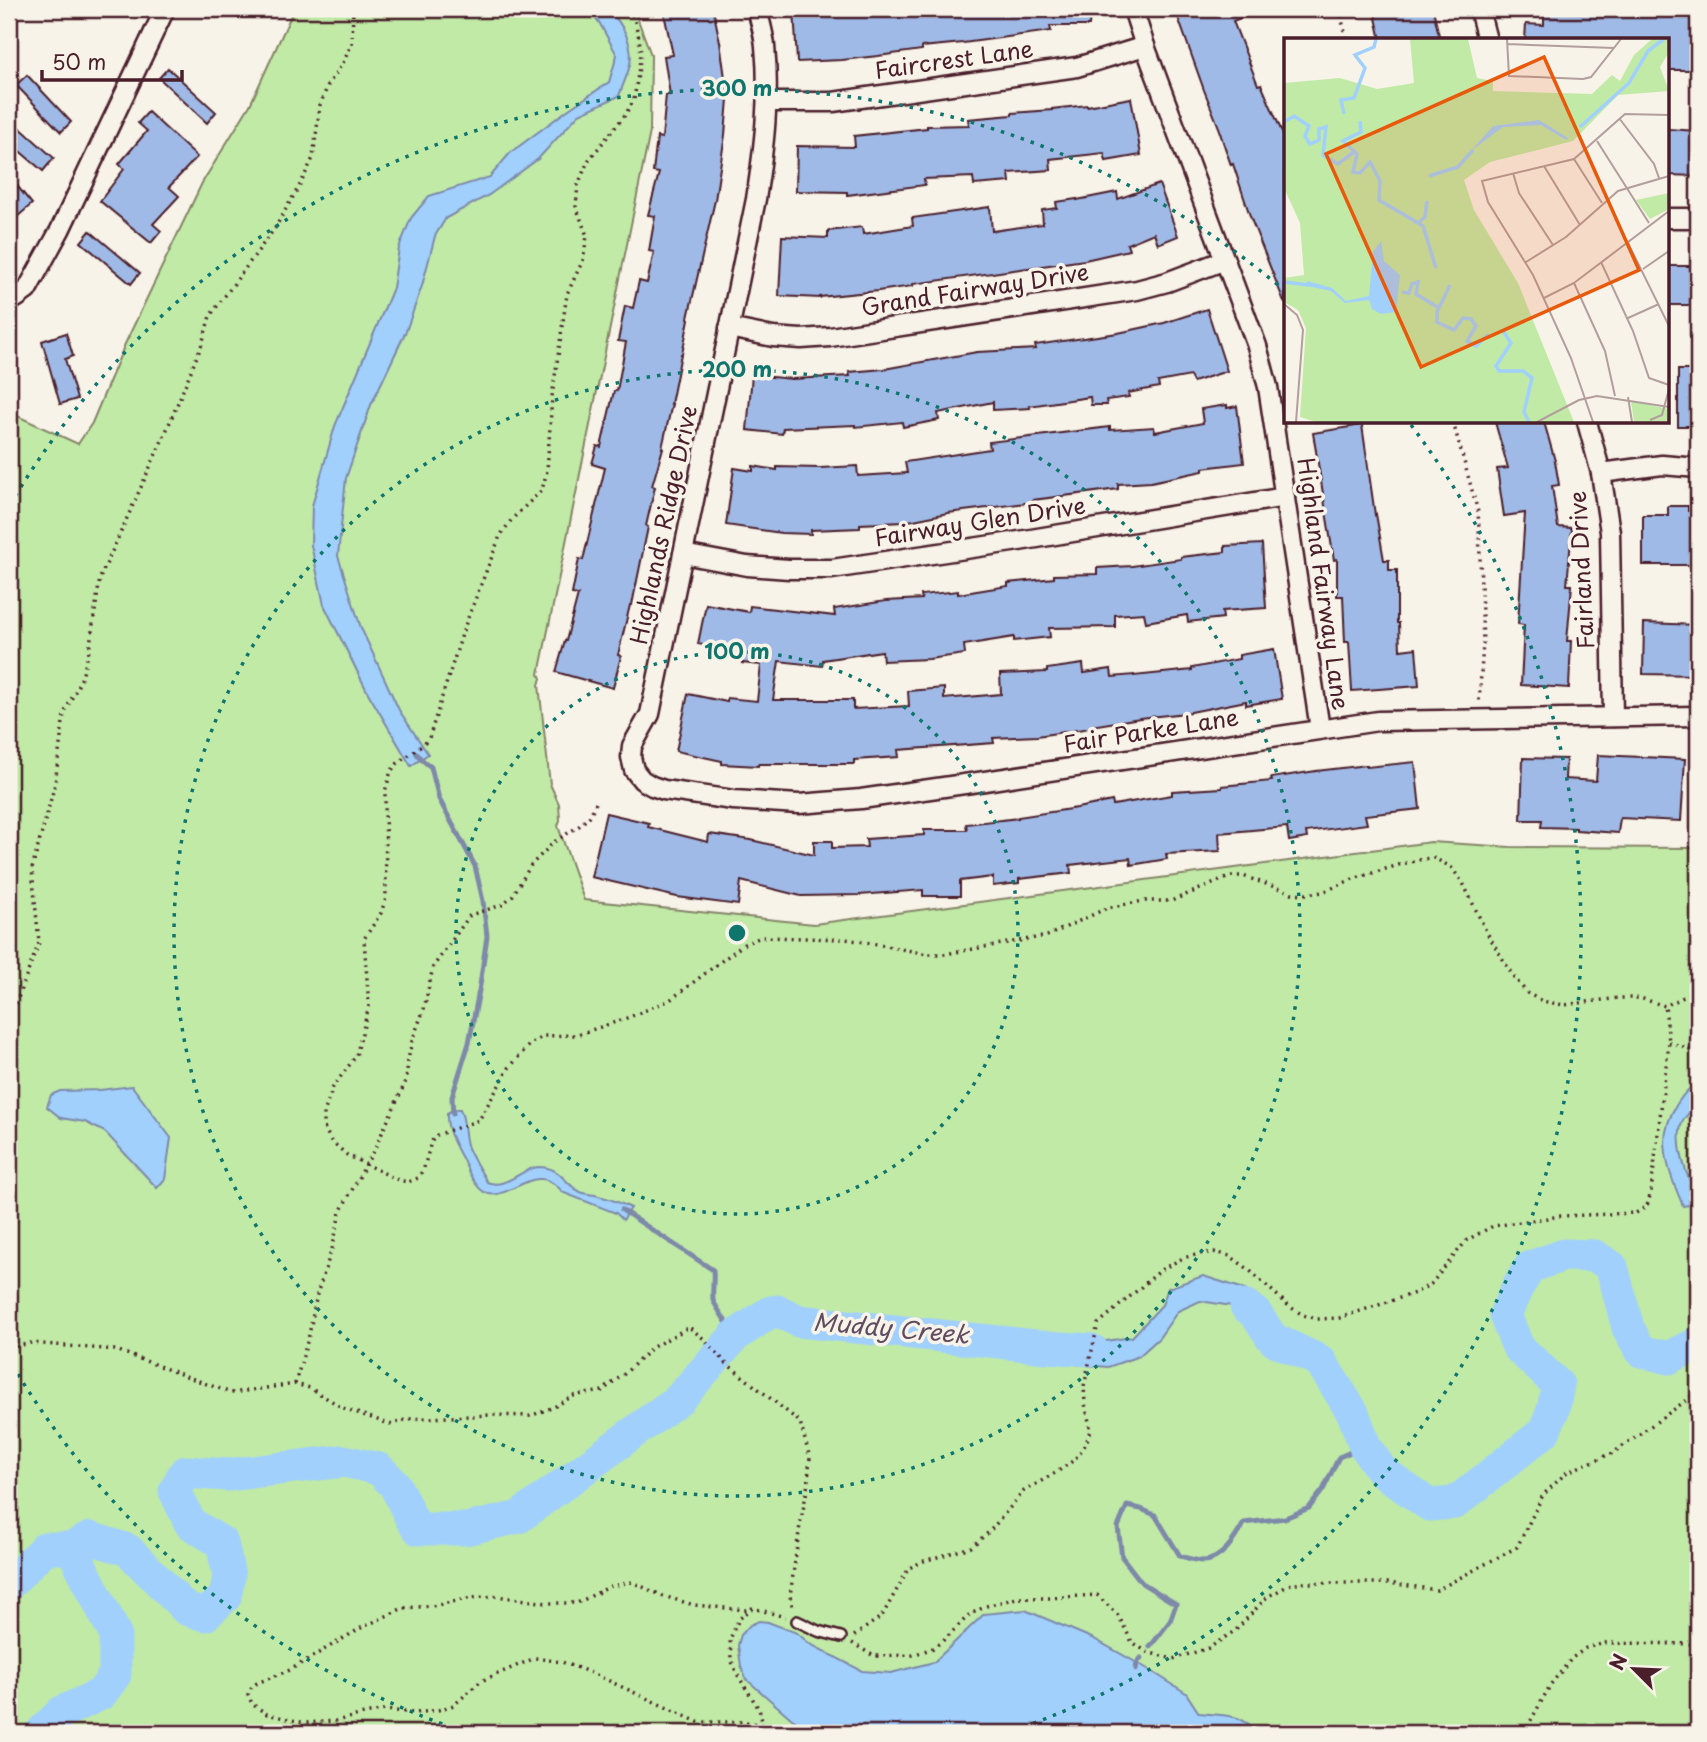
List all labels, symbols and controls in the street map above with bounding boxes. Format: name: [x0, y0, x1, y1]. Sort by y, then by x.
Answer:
street label: Faircrest Lane: [872, 30, 1035, 87]
scale bar: [42, 38, 182, 82]
inset map: [1284, 38, 1668, 424]
text: 50 m: [52, 45, 106, 77]
text: 300 m: [702, 71, 772, 103]
street label: Grand Fairway Drive: [858, 253, 1091, 324]
text: 200 m: [702, 352, 772, 384]
street label: Highlands Ridge Drive: [620, 402, 705, 647]
street label: Highland Fairway Lane: [1289, 455, 1360, 712]
street label: Fairway Glen Drive: [872, 487, 1088, 554]
street label: Fairland Drive: [1559, 490, 1602, 650]
text: 100 m: [704, 634, 770, 666]
street label: Fair Parke Lane: [1061, 698, 1241, 761]
centre of rings: [725, 921, 749, 945]
water label: Muddy Creek: [812, 1302, 972, 1352]
north arrow: [1598, 1634, 1668, 1704]
text: N: [1602, 1649, 1633, 1674]

